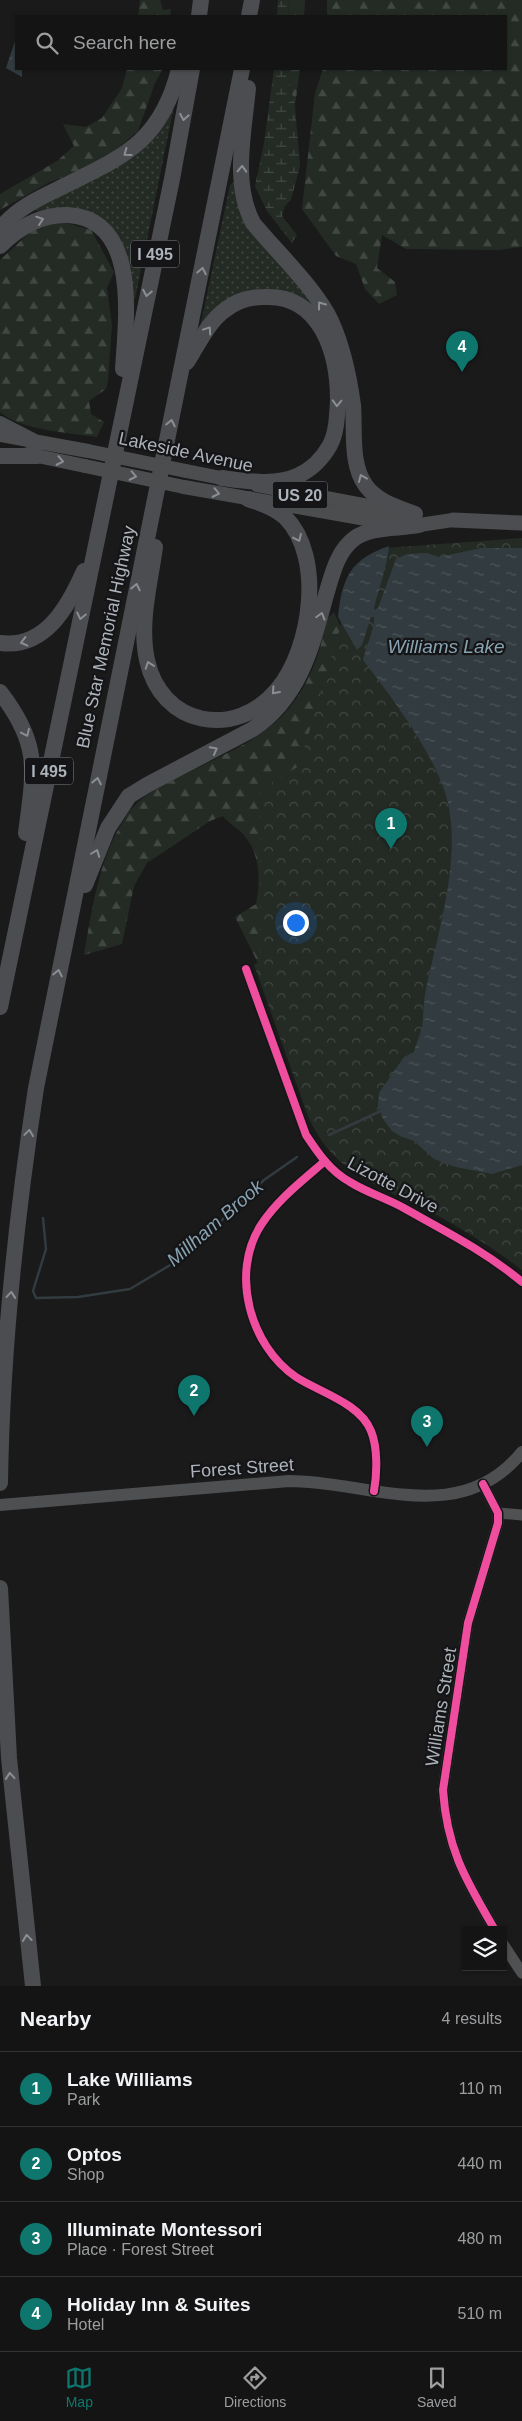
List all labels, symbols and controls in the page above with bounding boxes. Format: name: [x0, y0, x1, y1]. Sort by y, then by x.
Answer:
search box: [15, 15, 507, 70]
icon: search: [33, 29, 61, 57]
text: Search here: [73, 32, 177, 53]
one-way arrow: [179, 112, 189, 121]
one-way arrow: [123, 147, 133, 156]
one-way arrow: [236, 165, 247, 173]
one-way arrow: [36, 216, 44, 226]
road number: I 495: [131, 240, 179, 268]
one-way arrow: [196, 267, 207, 276]
one-way arrow: [142, 289, 152, 297]
one-way arrow: [318, 301, 327, 311]
one-way arrow: [202, 326, 211, 335]
pin: 4: [446, 331, 478, 372]
one-way arrow: [332, 399, 343, 407]
one-way arrow: [165, 419, 176, 428]
street label: Lakeside Avenue: [117, 428, 255, 476]
one-way arrow: [55, 455, 64, 466]
one-way arrow: [129, 470, 138, 481]
one-way arrow: [358, 474, 369, 483]
road number: US 20: [272, 482, 328, 508]
one-way arrow: [211, 488, 220, 498]
street label: Blue Star Memorial Highway: [73, 524, 139, 750]
one-way arrow: [292, 533, 303, 542]
one-way arrow: [131, 583, 141, 592]
one-way arrow: [76, 611, 87, 620]
one-way arrow: [315, 612, 325, 621]
one-way arrow: [19, 636, 28, 647]
water label: Williams Lake: [387, 636, 505, 657]
one-way arrow: [145, 661, 155, 670]
one-way arrow: [272, 685, 281, 694]
one-way arrow: [19, 728, 30, 737]
one-way arrow: [208, 746, 217, 756]
road number: I 495: [25, 758, 73, 784]
one-way arrow: [91, 776, 102, 785]
pin: 1: [375, 808, 407, 849]
one-way arrow: [90, 849, 101, 858]
your location: [283, 910, 309, 936]
one-way arrow: [53, 969, 63, 978]
one-way arrow: [23, 1129, 34, 1137]
street label: Lizotte Drive: [344, 1153, 442, 1217]
water label: Millham Brook: [163, 1175, 268, 1270]
one-way arrow: [5, 1290, 16, 1298]
pin: 2: [178, 1375, 210, 1416]
pin: 3: [411, 1406, 443, 1447]
street label: Forest Street: [189, 1454, 295, 1482]
street label: Williams Street: [422, 1646, 460, 1768]
one-way arrow: [5, 1772, 16, 1780]
map controls: [462, 1926, 507, 1971]
button: layers: [462, 1926, 507, 1971]
one-way arrow: [22, 1933, 33, 1941]
text: Nearby: [20, 2007, 91, 2030]
text: 4 results: [442, 2010, 502, 2027]
text: Lake Williams: [67, 2069, 193, 2090]
text: 1: [32, 2080, 40, 2097]
text: 110 m: [459, 2080, 502, 2097]
text: Park: [67, 2091, 100, 2108]
text: Optos: [67, 2144, 122, 2165]
text: 2: [32, 2155, 40, 2172]
text: 440 m: [458, 2155, 502, 2172]
text: Shop: [67, 2166, 104, 2183]
text: Illuminate Montessori: [67, 2219, 262, 2240]
text: 3: [32, 2230, 40, 2247]
text: 480 m: [458, 2230, 502, 2247]
text: Place · Forest Street: [67, 2241, 214, 2258]
text: Holiday Inn & Suites: [67, 2294, 251, 2315]
text: 4: [32, 2305, 40, 2322]
text: 510 m: [458, 2305, 502, 2322]
text: Hotel: [67, 2316, 104, 2333]
tab: Map: [65, 2364, 93, 2410]
tab: Directions: [224, 2364, 286, 2410]
tab: Saved: [417, 2364, 457, 2410]

